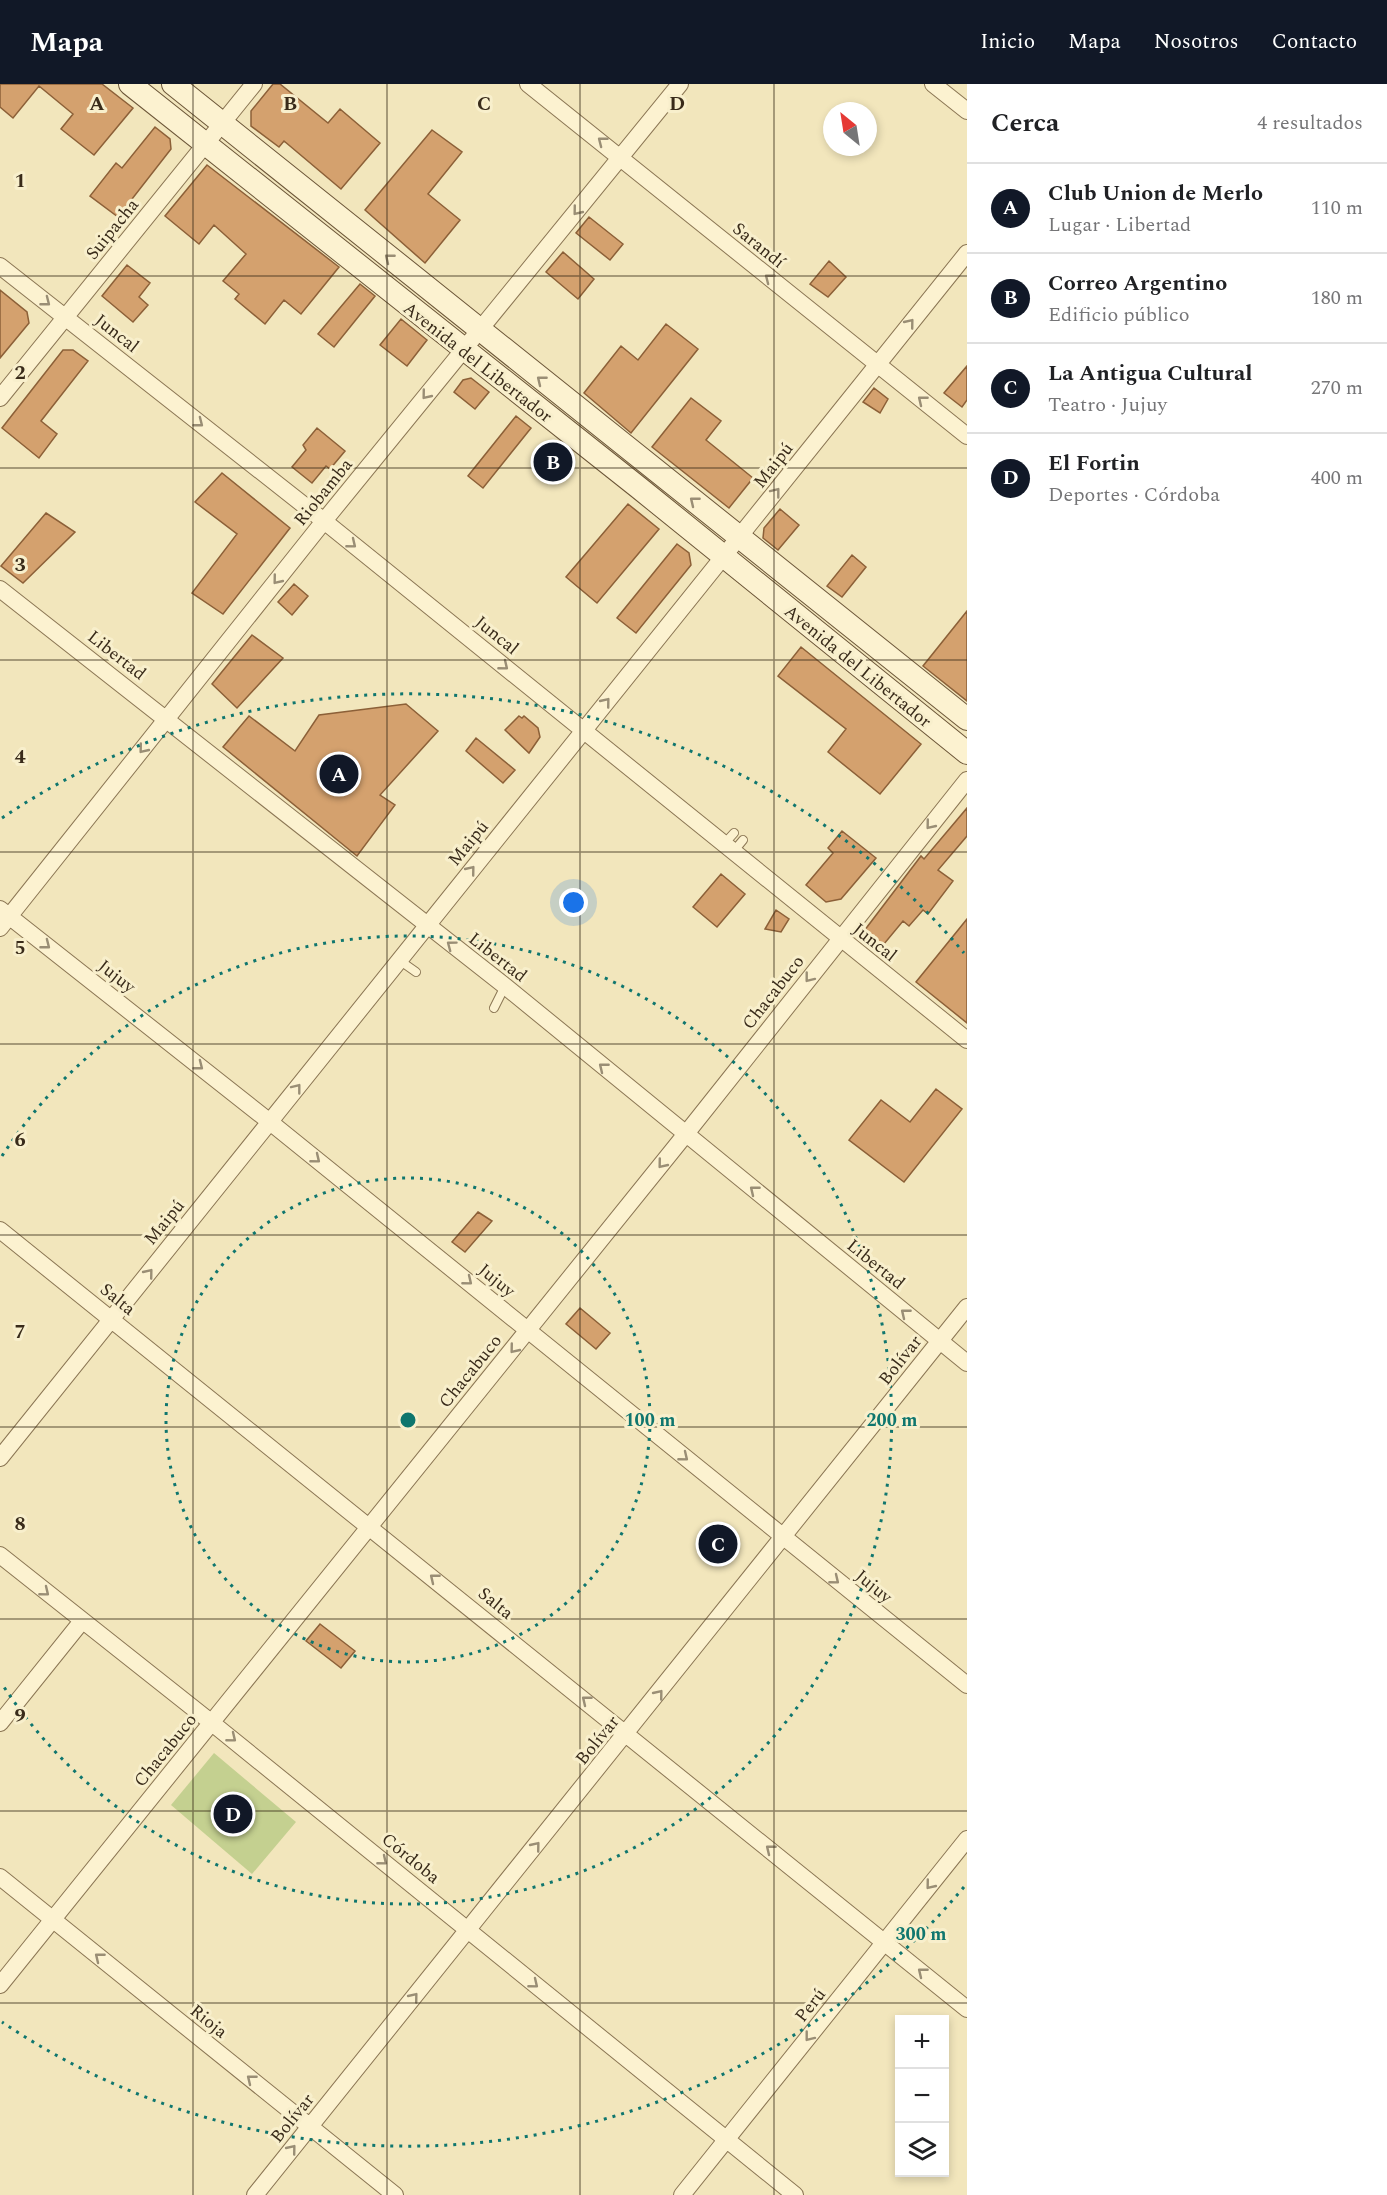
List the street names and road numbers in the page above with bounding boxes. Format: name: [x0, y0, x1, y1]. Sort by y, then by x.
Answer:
street label: Suipacha: [79, 193, 146, 266]
street label: Sarandí: [726, 216, 792, 276]
street label: Avenida del Libertador: [397, 295, 558, 429]
street label: Juncal: [89, 307, 145, 359]
street label: Maipú: [747, 437, 800, 494]
street label: Riobamba: [288, 452, 359, 532]
street label: Avenida del Libertador: [778, 598, 937, 735]
street label: Juncal: [469, 609, 525, 662]
street label: Libertad: [81, 624, 152, 687]
street label: Maipú: [442, 815, 495, 872]
street label: Juncal: [847, 916, 903, 968]
street label: Libertad: [462, 926, 533, 989]
street label: Chacabuco: [736, 949, 811, 1035]
street label: Jujuy: [92, 953, 142, 1001]
street label: Maipú: [138, 1194, 191, 1251]
street label: Libertad: [841, 1232, 911, 1296]
street label: Jujuy: [472, 1257, 522, 1305]
street label: Salta: [94, 1277, 142, 1322]
street label: Chacabuco: [432, 1329, 509, 1414]
street label: Bolívar: [872, 1329, 929, 1391]
street label: Jujuy: [849, 1563, 899, 1611]
street label: Salta: [472, 1581, 520, 1626]
street label: Chacabuco: [127, 1708, 204, 1793]
street label: Bolívar: [569, 1710, 626, 1771]
street label: Córdoba: [376, 1826, 446, 1891]
street label: Perú: [788, 1982, 832, 2028]
street label: Rioja: [184, 1998, 234, 2045]
street label: Bolívar: [264, 2088, 321, 2149]

